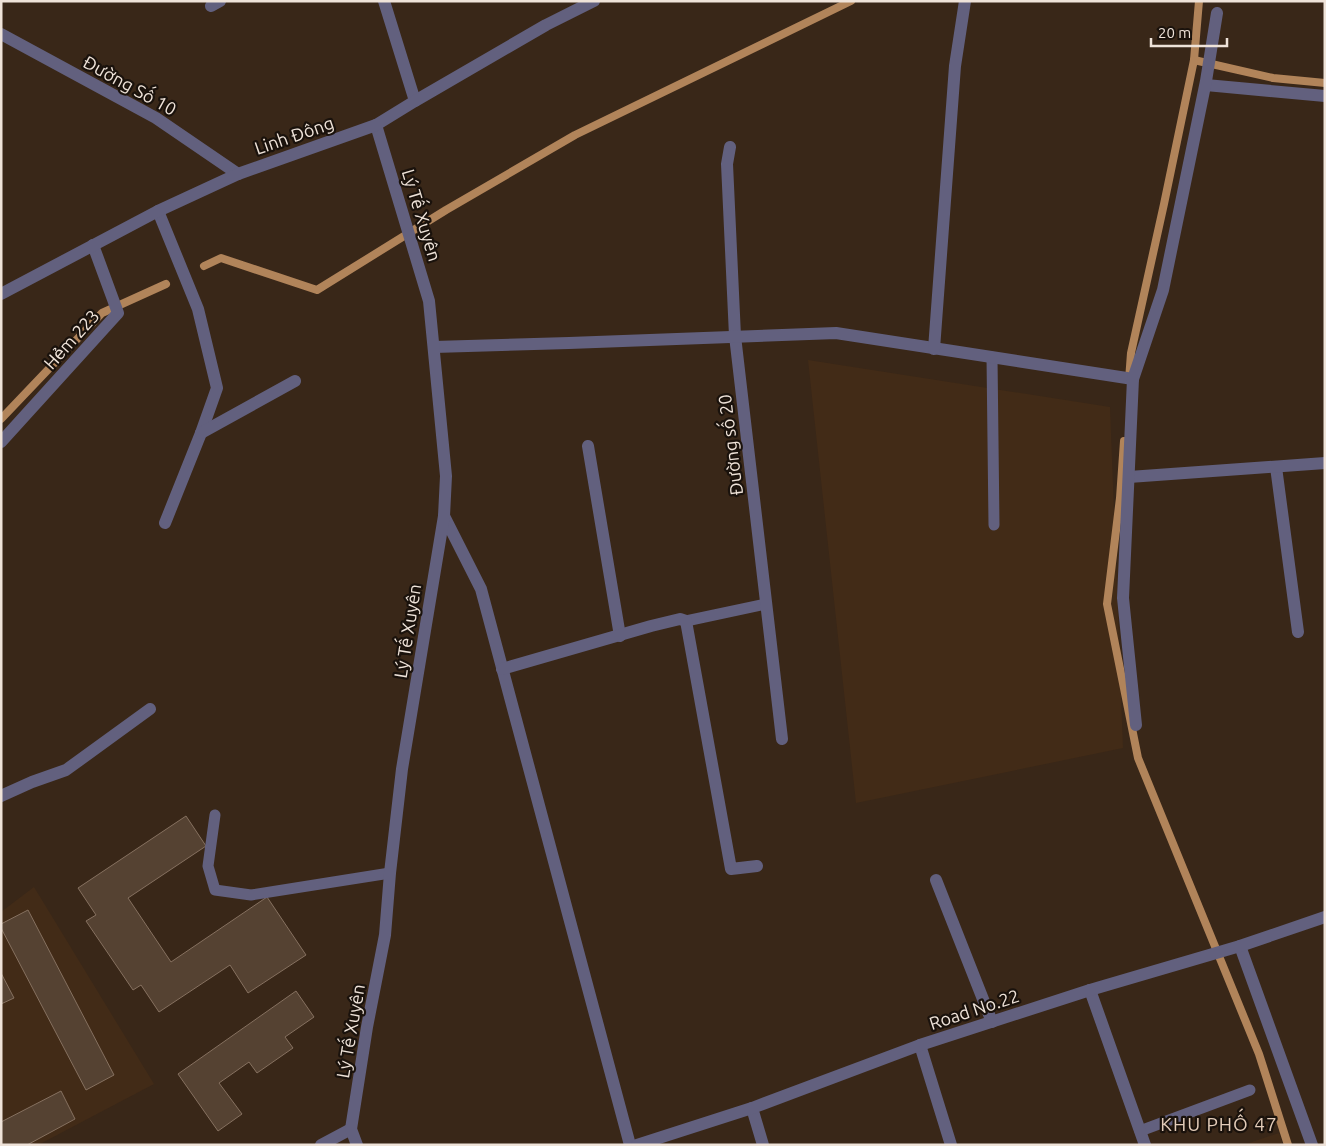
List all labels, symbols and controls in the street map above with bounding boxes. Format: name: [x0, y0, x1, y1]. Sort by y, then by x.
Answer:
scale bar: [1151, 15, 1227, 47]
text: 20 m: [1158, 24, 1191, 41]
street label: Đường Số 10: [80, 49, 181, 119]
street label: Linh Đông: [252, 112, 336, 158]
street label: Lý Tế Xuyên: [399, 166, 448, 263]
street label: Hẻm 223: [39, 305, 103, 373]
street label: Đường số 20: [711, 393, 746, 497]
street label: Lý Tế Xuyên: [387, 582, 424, 680]
street label: Lý Tế Xuyên: [330, 982, 368, 1080]
street label: Road No.22: [926, 985, 1022, 1033]
district label: KHU PHỐ 47: [1160, 1108, 1278, 1135]

